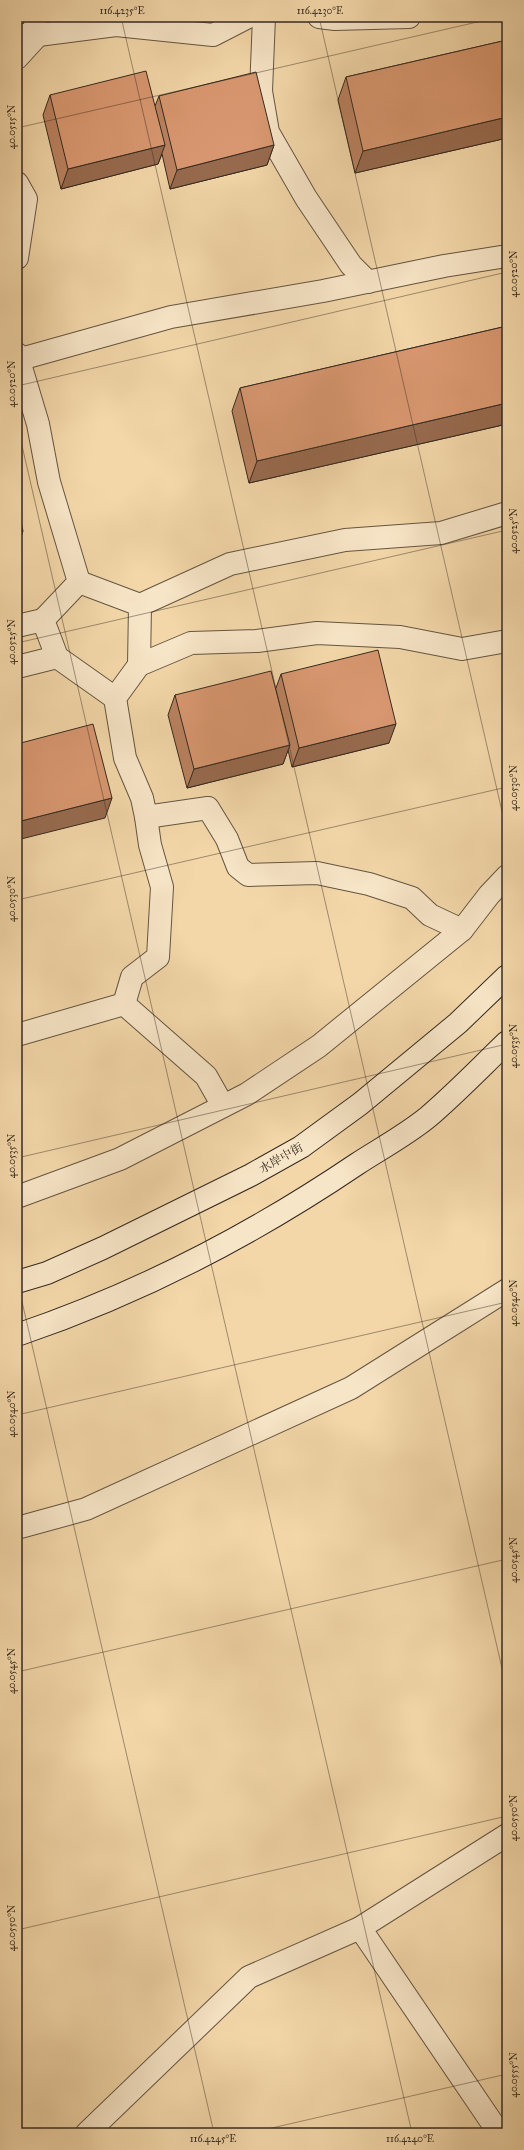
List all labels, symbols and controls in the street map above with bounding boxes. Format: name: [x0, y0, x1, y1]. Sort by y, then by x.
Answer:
text: 116.4235°E: [99, 5, 145, 17]
text: 116.4230°E: [297, 5, 343, 17]
text: 40.0515°N: [6, 104, 18, 149]
text: 40.0520°N: [508, 250, 520, 297]
text: 40.0520°N: [6, 360, 18, 407]
text: 40.0525°N: [508, 508, 520, 554]
text: 40.0525°N: [6, 619, 18, 665]
text: 40.0530°N: [508, 765, 520, 811]
text: 40.0530°N: [6, 876, 18, 922]
text: 40.0535°N: [508, 1023, 520, 1068]
text: 40.0535°N: [6, 1133, 18, 1178]
street label: 水岸中街: [257, 1139, 306, 1176]
text: 40.0540°N: [508, 1279, 520, 1327]
text: 40.0540°N: [6, 1390, 18, 1438]
text: 40.0545°N: [508, 1536, 520, 1583]
text: 40.0545°N: [6, 1647, 18, 1694]
text: 40.0550°N: [508, 1794, 520, 1841]
text: 40.0550°N: [6, 1904, 18, 1951]
text: 40.0555°N: [508, 2052, 520, 2098]
text: 116.4245°E: [190, 2133, 236, 2145]
text: 116.4240°E: [386, 2133, 434, 2145]

